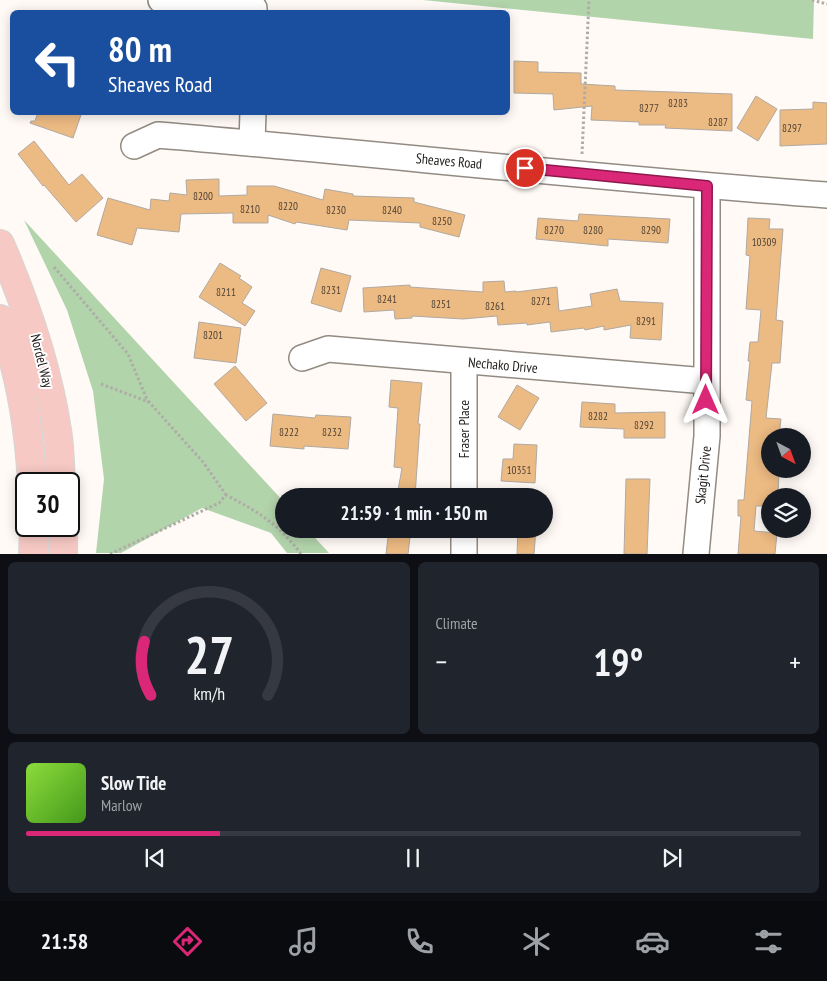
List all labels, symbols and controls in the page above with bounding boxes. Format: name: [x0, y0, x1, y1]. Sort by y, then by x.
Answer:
text: 80 m: [108, 26, 172, 72]
icon: left: [25, 30, 90, 95]
text: Sheaves Road: [108, 70, 212, 98]
house number: 8283: [668, 96, 688, 110]
house number: 8277: [639, 101, 659, 115]
house number: 8287: [708, 115, 728, 129]
house number: 8297: [782, 121, 802, 135]
pin: [504, 147, 546, 189]
street label: Sheaves Road: [415, 149, 483, 173]
icon: arrive: [511, 154, 539, 182]
house number: 8200: [193, 189, 213, 203]
house number: 8220: [278, 199, 298, 213]
house number: 8210: [240, 202, 260, 216]
house number: 8230: [326, 203, 346, 217]
house number: 8240: [382, 203, 402, 217]
house number: 8250: [432, 214, 452, 228]
house number: 8270: [544, 223, 564, 237]
house number: 8280: [583, 223, 603, 237]
house number: 8290: [641, 223, 661, 237]
house number: 10309: [752, 235, 776, 249]
house number: 8231: [321, 283, 341, 297]
house number: 8211: [216, 285, 236, 299]
house number: 8241: [377, 292, 397, 306]
house number: 8271: [531, 294, 551, 308]
house number: 8251: [431, 297, 451, 311]
house number: 8261: [485, 299, 505, 313]
house number: 8291: [636, 314, 656, 328]
house number: 8201: [203, 328, 223, 342]
street label: Nordel Way: [27, 332, 58, 391]
street label: Nechako Drive: [467, 353, 539, 377]
position arrow: [679, 373, 731, 425]
street label: Fraser Place: [455, 400, 473, 458]
house number: 8282: [588, 409, 608, 423]
house number: 8292: [634, 418, 654, 432]
house number: 8222: [279, 425, 299, 439]
house number: 8232: [322, 425, 342, 439]
north arrow: [761, 428, 811, 478]
map controls: [761, 428, 811, 538]
street label: Skagit Drive: [691, 445, 715, 505]
house number: 10351: [507, 463, 531, 477]
speed limit sign: 30: [15, 472, 80, 537]
button: layers: [761, 488, 811, 538]
text: 21:59 · 1 min · 150 m: [341, 501, 487, 525]
text: Climate: [436, 613, 478, 633]
text: 27: [184, 621, 234, 688]
text: 19°: [593, 637, 643, 686]
text: −: [436, 643, 447, 680]
text: +: [789, 643, 801, 680]
text: km/h: [193, 682, 225, 705]
text: Slow Tide: [101, 771, 166, 795]
text: Marlow: [101, 795, 142, 815]
icon: previous: [141, 844, 169, 872]
icon: pause: [399, 844, 427, 872]
icon: next: [658, 844, 686, 872]
icon: directions: [170, 924, 205, 959]
icon: music: [286, 924, 321, 959]
icon: phone: [402, 924, 437, 959]
icon: climate: [519, 924, 554, 959]
icon: car: [635, 924, 670, 959]
icon: filters: [751, 924, 786, 959]
text: 21:58: [41, 927, 88, 955]

